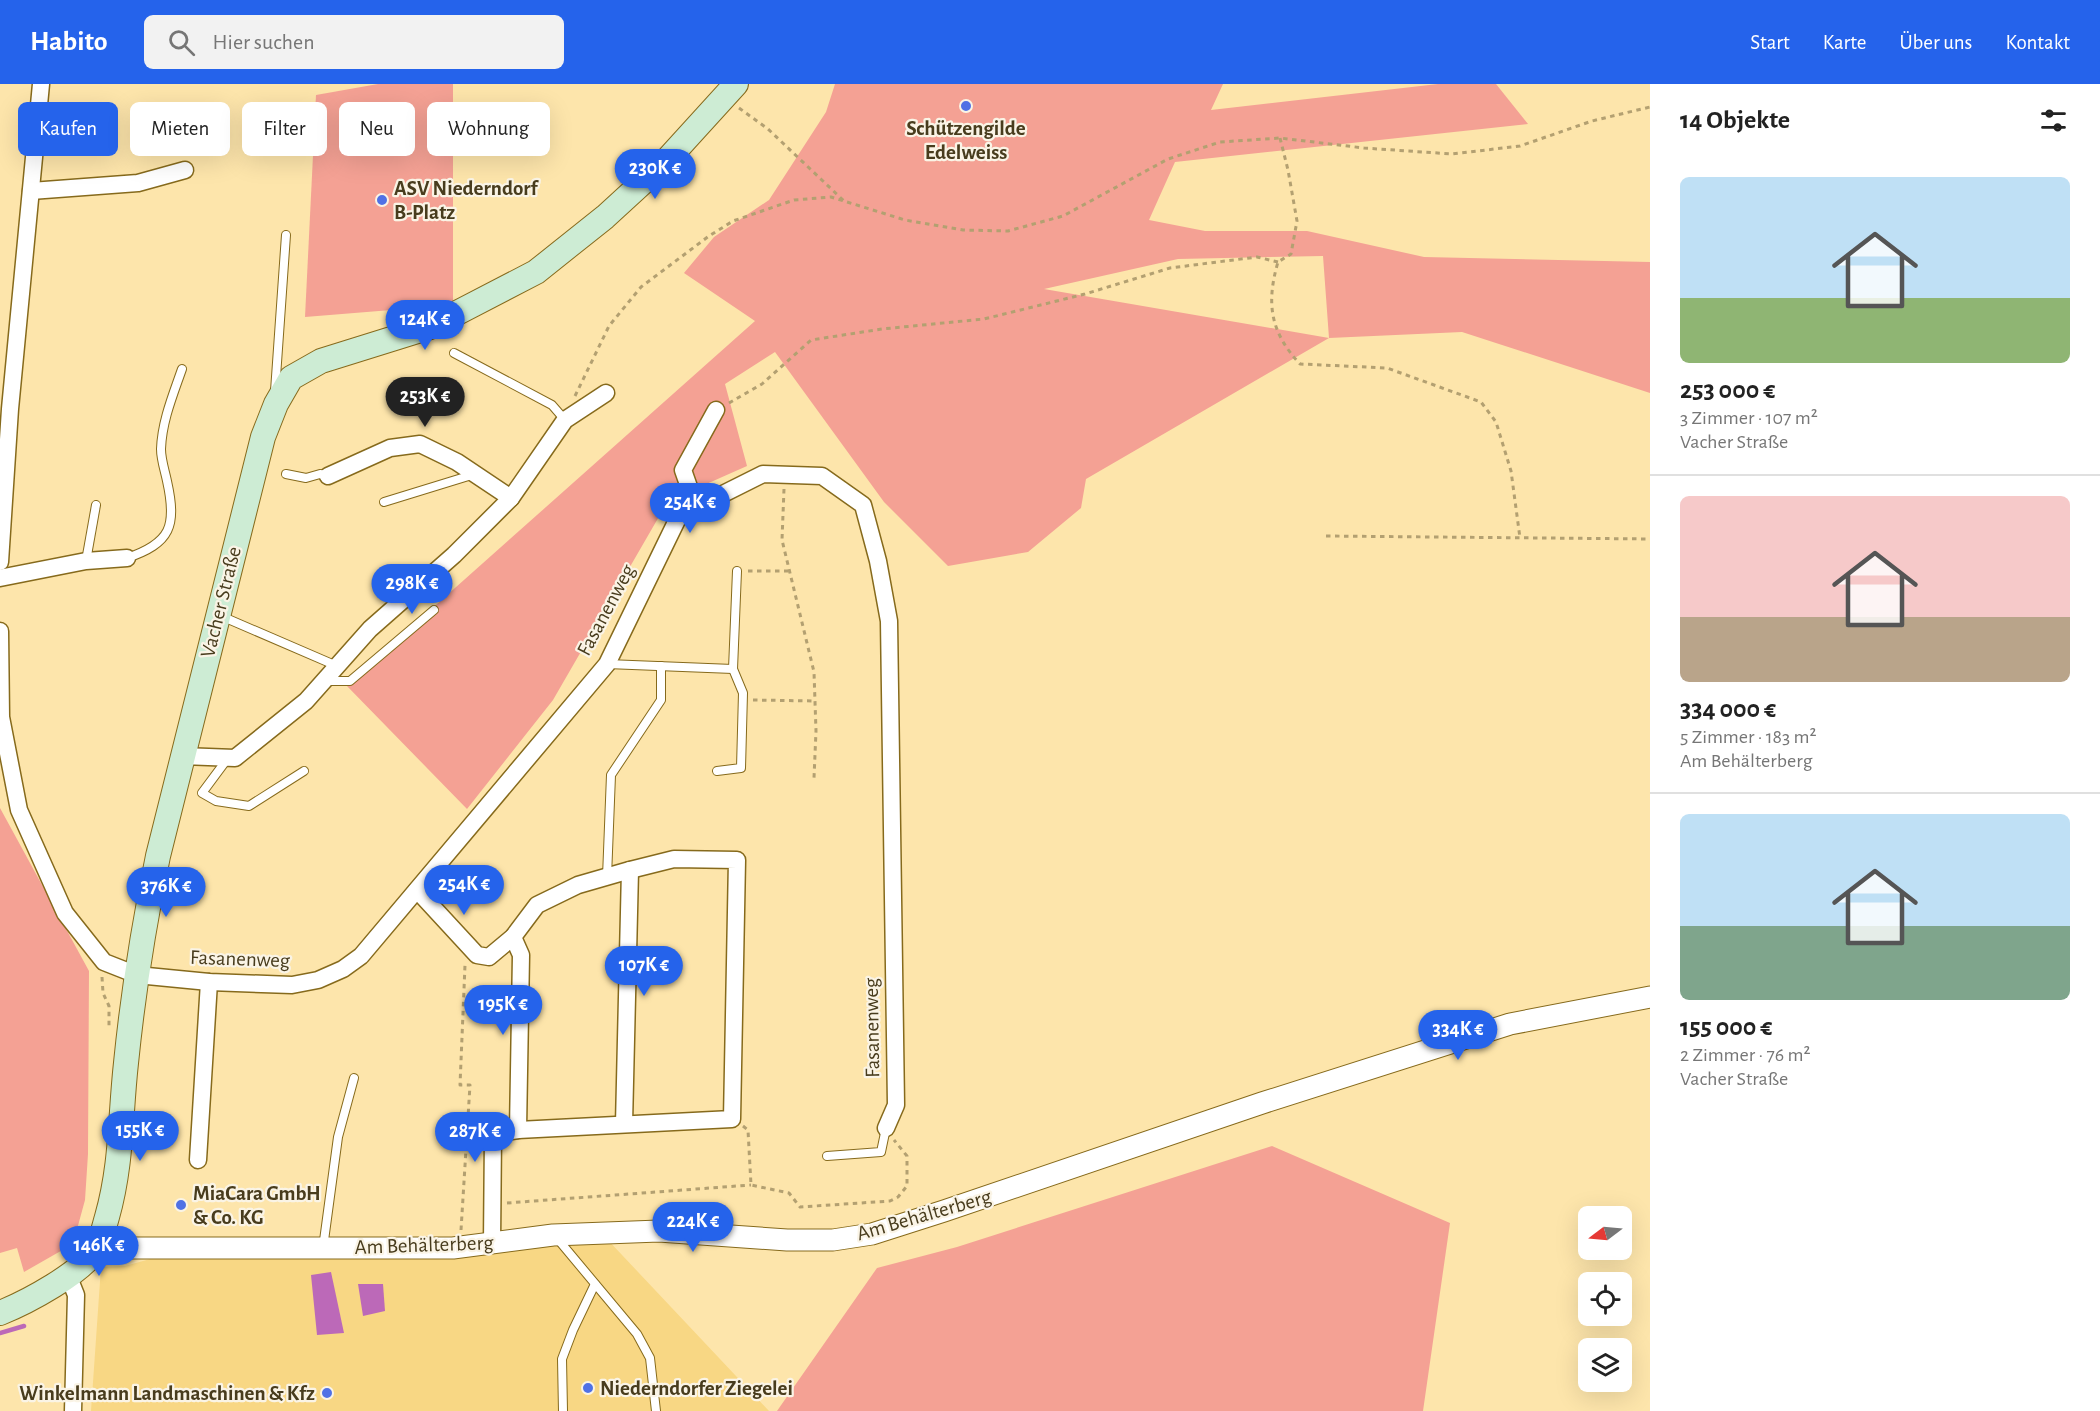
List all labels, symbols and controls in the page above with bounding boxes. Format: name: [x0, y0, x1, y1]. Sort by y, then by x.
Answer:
search box: [144, 15, 564, 69]
icon: search: [165, 26, 198, 59]
text: Habito: [30, 28, 108, 56]
text: Hier suchen: [213, 31, 315, 53]
text: Start: [1750, 32, 1790, 53]
text: Karte: [1823, 32, 1866, 53]
text: Über uns: [1899, 32, 1972, 53]
text: Kontakt: [2005, 32, 2070, 53]
marker: Schützengilde Edelweiss: [959, 99, 973, 113]
chip: Kaufen: [18, 102, 118, 156]
chip: Mieten: [130, 102, 230, 156]
chip: Filter: [242, 102, 327, 156]
chip: Neu: [339, 102, 415, 156]
chip: Wohnung: [427, 102, 550, 156]
icon: filters: [2037, 104, 2070, 137]
text: 14 Objekte: [1680, 107, 1790, 133]
place label: Schützengilde Edelweiss: [906, 118, 1026, 163]
pin: 230K €: [606, 149, 704, 200]
text: 230K €: [629, 158, 681, 178]
place label: ASV Niederndorf B-Platz: [394, 178, 540, 223]
marker: ASV Niederndorf B-Platz: [375, 193, 389, 207]
icon: home: [1821, 216, 1929, 324]
pin: 124K €: [376, 300, 474, 351]
text: 124K €: [400, 309, 450, 329]
pin: 253K €: [376, 377, 474, 428]
text: 253 000 €: [1680, 377, 1775, 403]
text: 253K €: [400, 386, 450, 406]
text: 3 Zimmer · 107 m²: [1680, 408, 1818, 428]
text: Vacher Straße: [1680, 432, 1788, 452]
pin: 254K €: [641, 483, 739, 534]
text: 254K €: [664, 492, 716, 512]
icon: home: [1821, 535, 1929, 643]
street label: Vacher Straße: [197, 544, 245, 660]
street label: Fasanenweg: [573, 560, 639, 659]
pin: 298K €: [363, 564, 461, 615]
text: 298K €: [386, 573, 438, 593]
text: 334 000 €: [1680, 696, 1776, 722]
text: 5 Zimmer · 183 m²: [1680, 727, 1817, 747]
text: Am Behälterberg: [1680, 751, 1813, 771]
icon: home: [1821, 853, 1929, 961]
pin: 254K €: [415, 865, 513, 916]
pin: 376K €: [117, 867, 215, 918]
text: 254K €: [438, 874, 490, 894]
text: 376K €: [141, 876, 191, 896]
pin: 107K €: [595, 946, 693, 997]
street label: Fasanenweg: [190, 947, 291, 971]
text: 107K €: [619, 955, 669, 975]
street label: Fasanenweg: [861, 977, 883, 1078]
pin: 195K €: [454, 985, 552, 1036]
text: 195K €: [478, 994, 528, 1014]
pin: 334K €: [1409, 1010, 1507, 1061]
text: 155 000 €: [1680, 1014, 1772, 1040]
text: 334K €: [1432, 1019, 1484, 1039]
text: 2 Zimmer · 76 m²: [1680, 1045, 1810, 1065]
text: Vacher Straße: [1680, 1069, 1788, 1089]
pin: 155K €: [91, 1111, 189, 1162]
pin: 287K €: [426, 1112, 524, 1163]
text: 155K €: [116, 1120, 164, 1140]
text: 287K €: [449, 1121, 501, 1141]
place label: MiaCara GmbH & Co. KG: [193, 1183, 321, 1228]
street label: Am Behälterberg: [854, 1186, 995, 1244]
marker: MiaCara GmbH & Co. KG: [174, 1198, 188, 1212]
pin: 224K €: [644, 1202, 742, 1253]
north arrow: [1578, 1206, 1632, 1260]
map controls: [1578, 1206, 1632, 1392]
text: 224K €: [667, 1211, 719, 1231]
pin: 146K €: [50, 1226, 148, 1277]
street label: Am Behälterberg: [354, 1232, 495, 1258]
text: 146K €: [74, 1235, 124, 1255]
button: locate: [1578, 1272, 1632, 1326]
button: layers: [1578, 1338, 1632, 1392]
place label: Niederndorfer Ziegelei: [600, 1378, 793, 1399]
marker: Niederndorfer Ziegelei: [581, 1381, 595, 1395]
place label: Winkelmann Landmaschinen & Kfz: [19, 1383, 315, 1404]
marker: Winkelmann Landmaschinen & Kfz: [320, 1386, 334, 1400]

